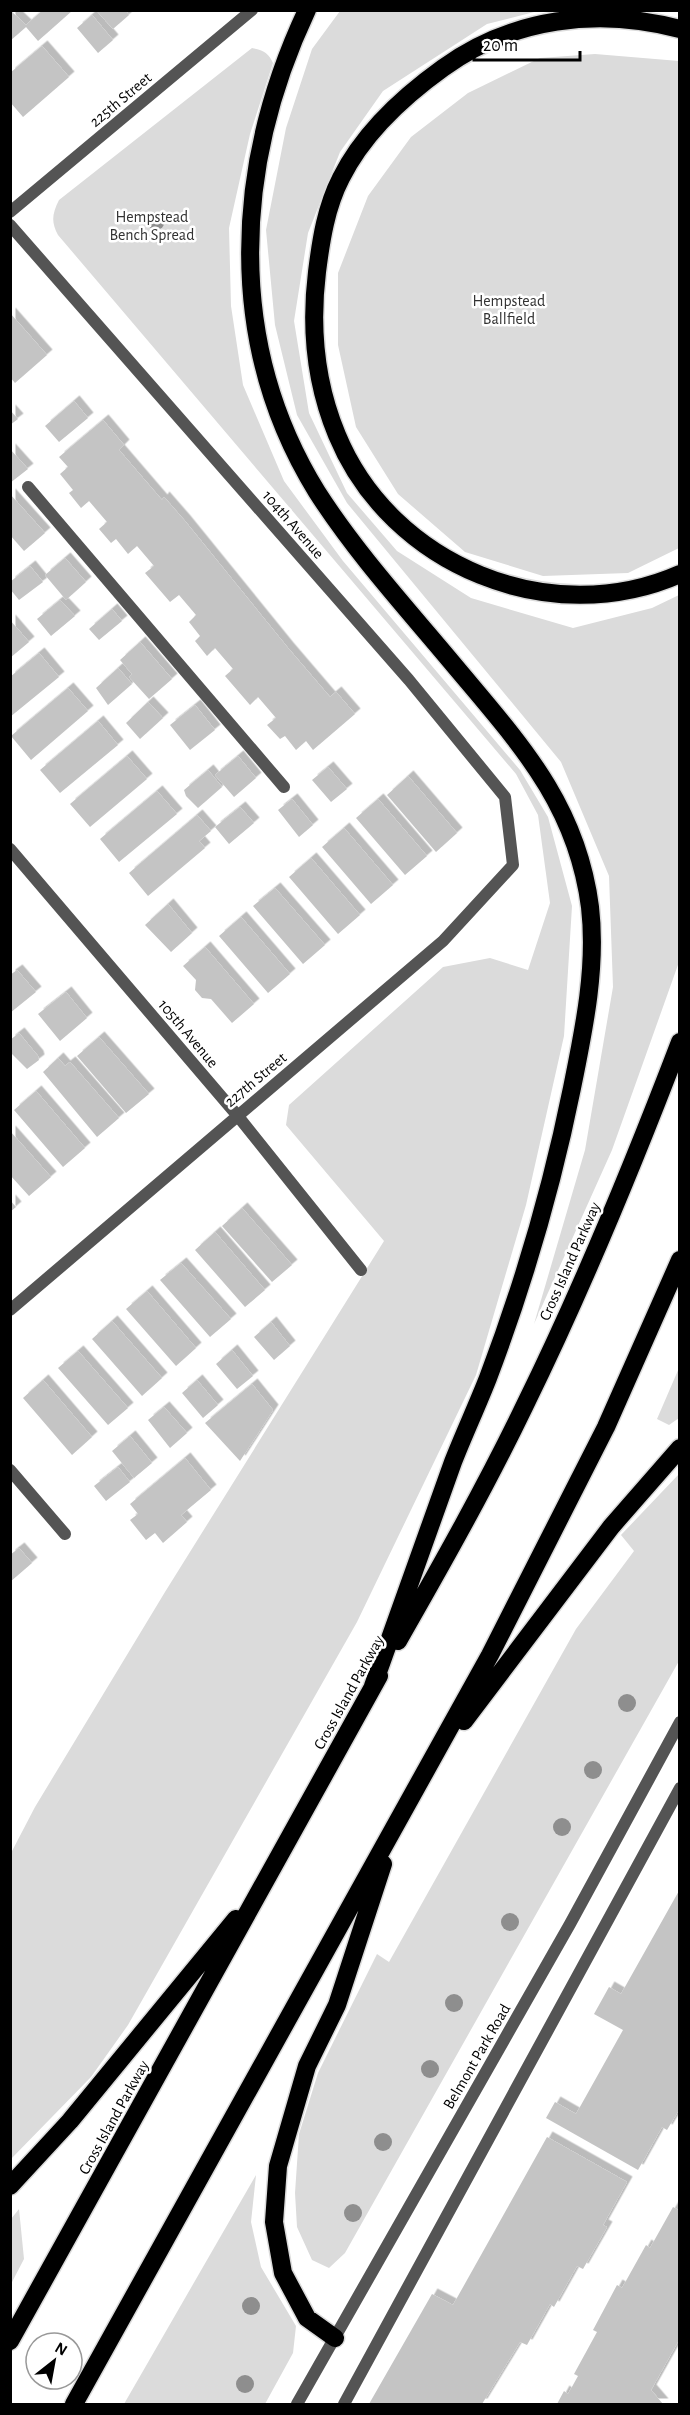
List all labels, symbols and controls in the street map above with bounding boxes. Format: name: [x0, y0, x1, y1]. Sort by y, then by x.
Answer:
scale bar: [474, 24, 580, 62]
text: 20 m: [483, 37, 518, 55]
street label: 225th Street: [87, 70, 155, 130]
park label: Hempstead Bench Spread: [110, 209, 194, 243]
park label: Hempstead Ballfield: [473, 293, 545, 327]
street label: 104th Avenue: [260, 488, 327, 562]
street label: 105th Avenue: [155, 997, 221, 1071]
street label: 227th Street: [222, 1050, 289, 1110]
street label: Cross Island Parkway: [537, 1200, 604, 1323]
street label: Cross Island Parkway: [311, 1633, 388, 1753]
street label: Belmont Park Road: [440, 2001, 513, 2112]
street label: Cross Island Parkway: [76, 2058, 153, 2178]
north arrow: [24, 2331, 84, 2391]
text: N: [52, 2339, 70, 2359]

